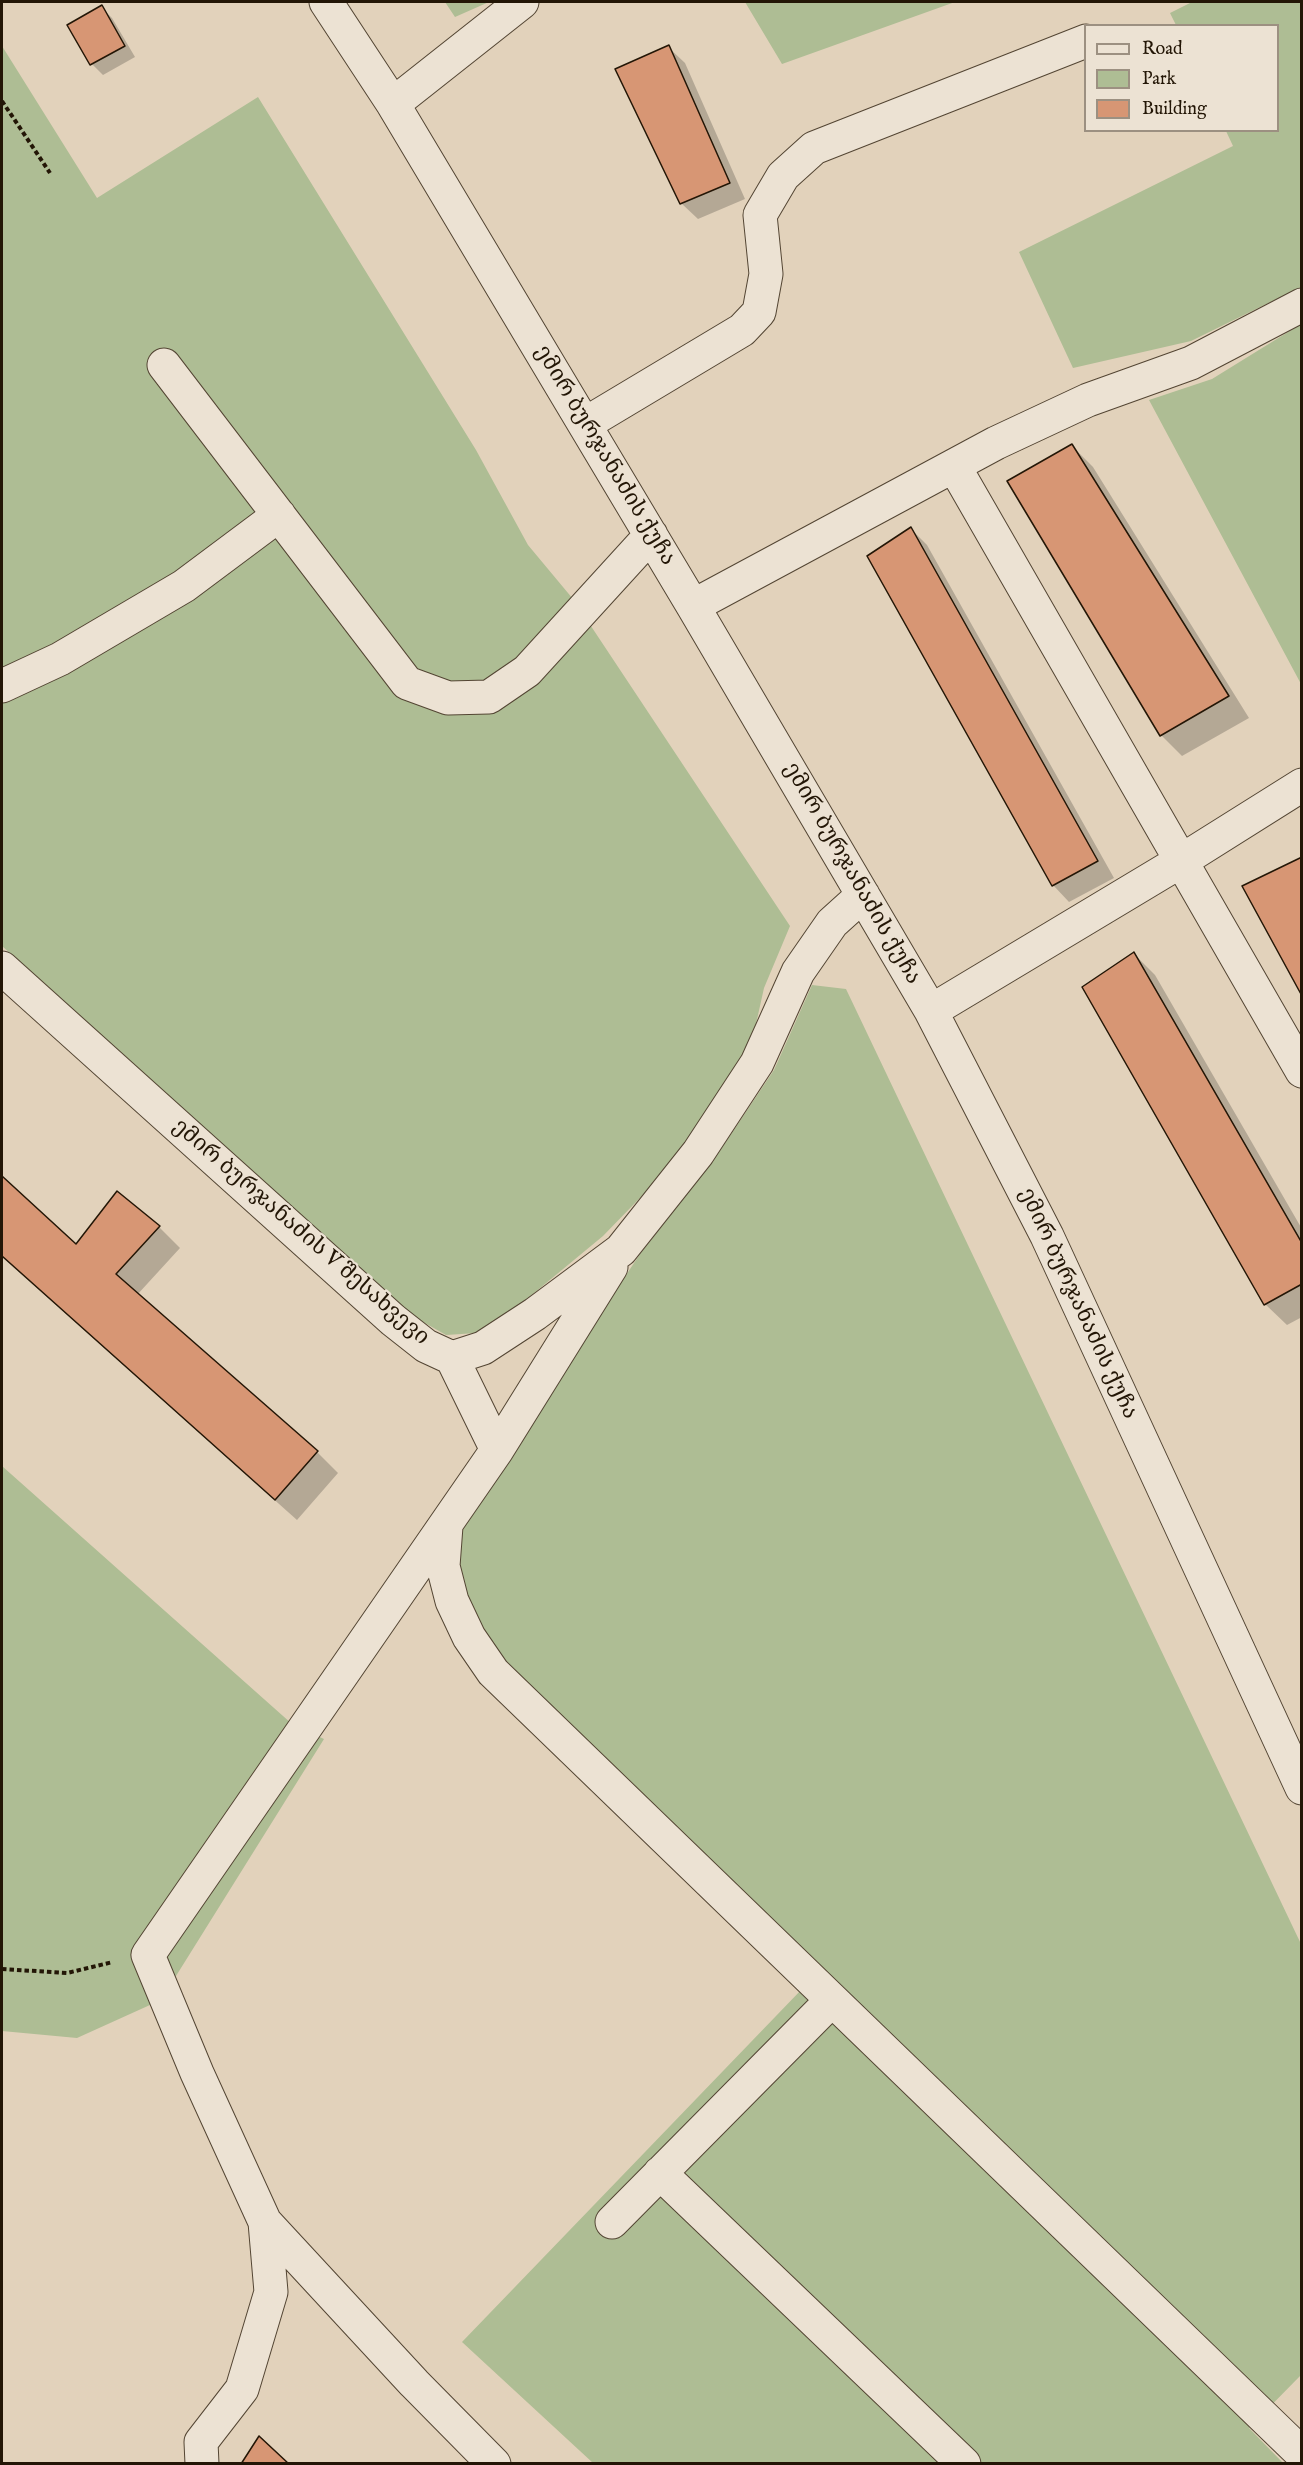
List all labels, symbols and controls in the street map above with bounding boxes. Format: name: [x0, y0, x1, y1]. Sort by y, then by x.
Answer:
legend: [1084, 24, 1279, 132]
text: Road: [1142, 38, 1183, 61]
text: Park: [1142, 68, 1176, 91]
text: Building: [1142, 98, 1207, 121]
street label: ემირ ბურჯანაძის ქუჩა: [528, 341, 680, 571]
street label: ემირ ბურჯანაძის ქუჩა: [777, 758, 925, 990]
street label: ემირ ბურჯანაძის V შესახვევი: [166, 1114, 434, 1352]
street label: ემირ ბურჯანაძის ქუჩა: [1012, 1184, 1142, 1424]

